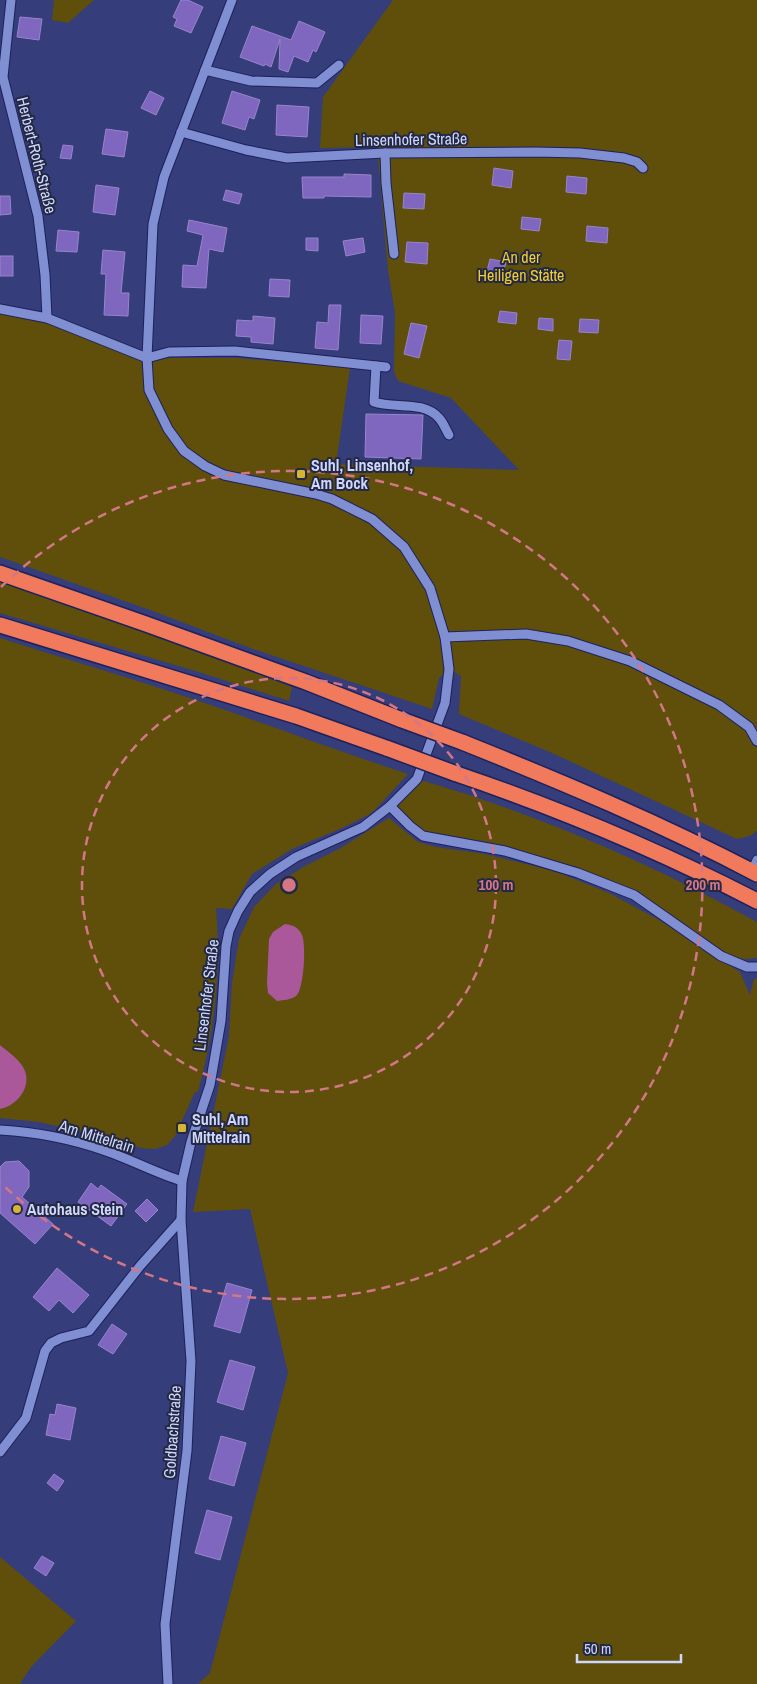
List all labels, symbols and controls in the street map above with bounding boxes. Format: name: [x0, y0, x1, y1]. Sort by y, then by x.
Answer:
street label: Herbert-Roth-Straße: [12, 94, 62, 216]
street label: Linsenhofer Straße: [355, 127, 467, 151]
park label: An der Heiligen Stätte: [478, 246, 564, 286]
place label: Suhl, Linsenhof, Am Bock: [311, 454, 413, 494]
marker: Suhl, Linsenhof, Am Bock: [295, 468, 307, 480]
text: 100 m: [479, 874, 513, 895]
text: 200 m: [686, 874, 720, 895]
centre of rings: [280, 876, 298, 894]
street label: Linsenhofer Straße: [188, 938, 224, 1052]
place label: Suhl, Am Mittelrain: [192, 1108, 250, 1148]
street label: Am Mittelrain: [56, 1114, 138, 1158]
marker: Suhl, Am Mittelrain: [176, 1122, 188, 1134]
place label: Autohaus Stein: [27, 1198, 123, 1220]
marker: Autohaus Stein: [11, 1203, 23, 1215]
street label: Goldbachstraße: [158, 1385, 186, 1479]
scale bar: [577, 1632, 681, 1664]
text: 50 m: [584, 1638, 611, 1659]

